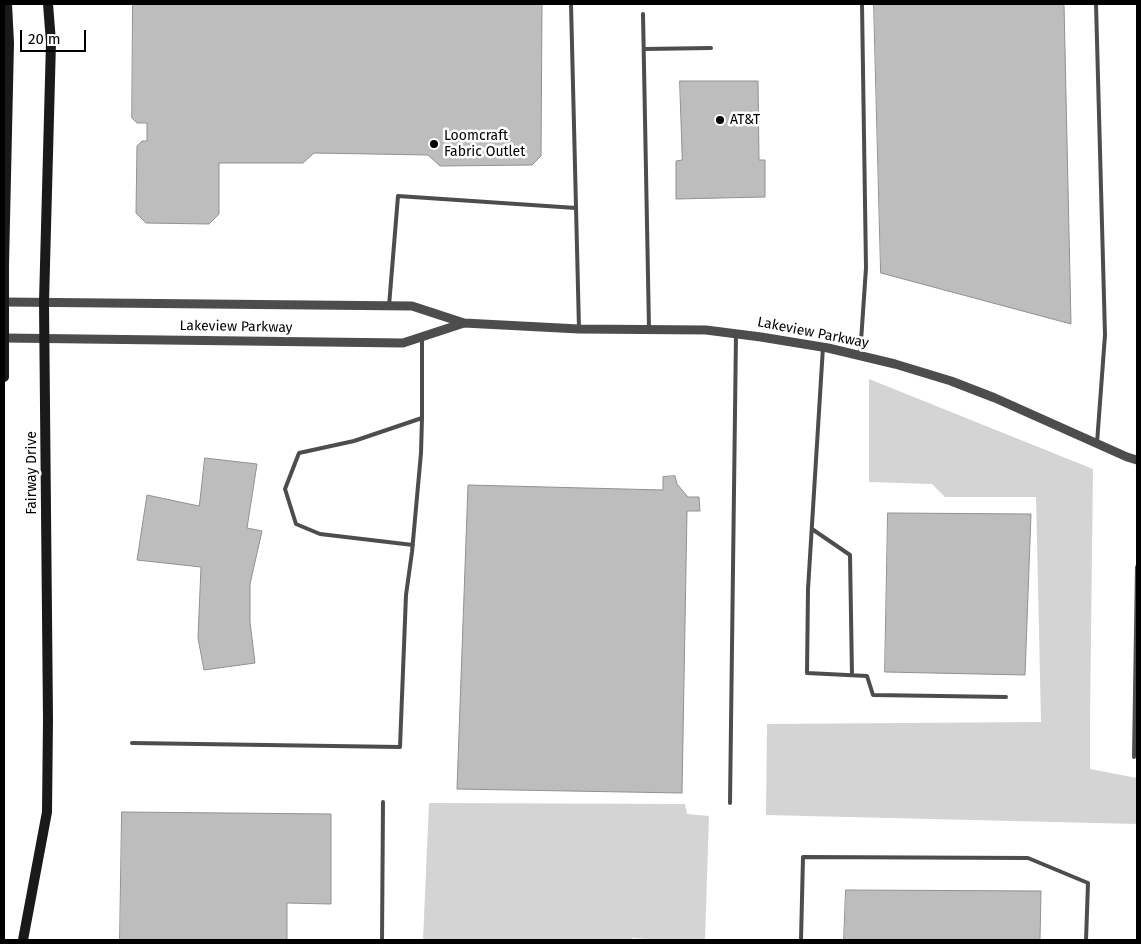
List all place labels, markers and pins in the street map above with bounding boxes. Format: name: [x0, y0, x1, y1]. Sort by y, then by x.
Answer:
place label: AT&T: [730, 112, 760, 128]
marker: AT&T: [714, 114, 726, 126]
place label: Loomcraft Fabric Outlet: [444, 128, 525, 160]
marker: Loomcraft Fabric Outlet: [428, 138, 440, 150]

